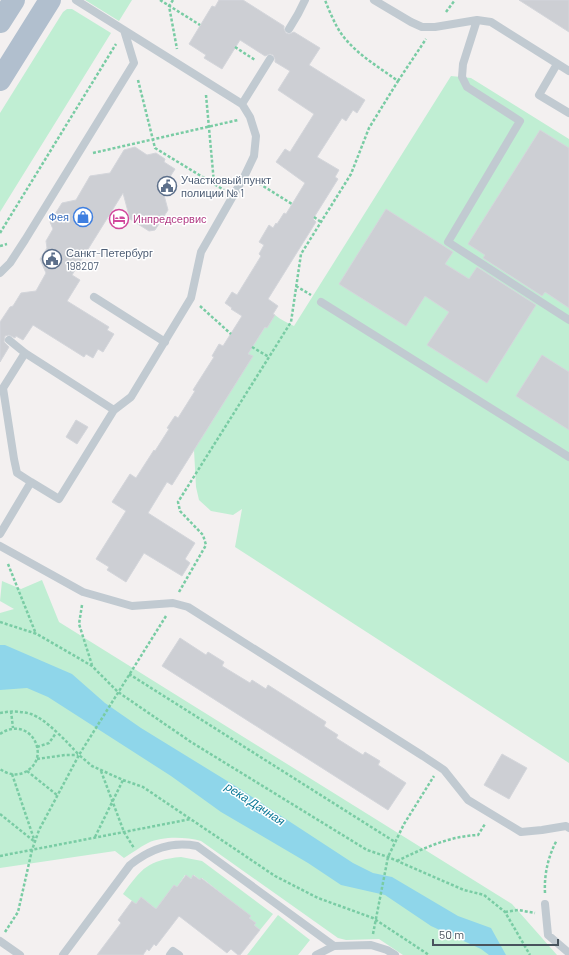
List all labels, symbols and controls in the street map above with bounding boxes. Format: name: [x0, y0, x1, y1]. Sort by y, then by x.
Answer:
place label: Участковый пункт полиции № 1: [181, 173, 271, 199]
public building icon: Участковый пункт полиции № 1: [156, 175, 178, 197]
shop icon: Фея: [72, 206, 94, 228]
hotel icon: Инпредсервис: [108, 208, 130, 230]
place label: Фея: [49, 210, 69, 223]
place label: Инпредсервис: [133, 212, 207, 225]
place label: Санкт-Петербург 198207: [66, 246, 153, 272]
public building icon: Санкт-Петербург 198207: [41, 248, 63, 270]
water label: река Дачная: [222, 778, 288, 829]
scale bar: [433, 921, 558, 947]
text: 50 m: [439, 927, 464, 941]

